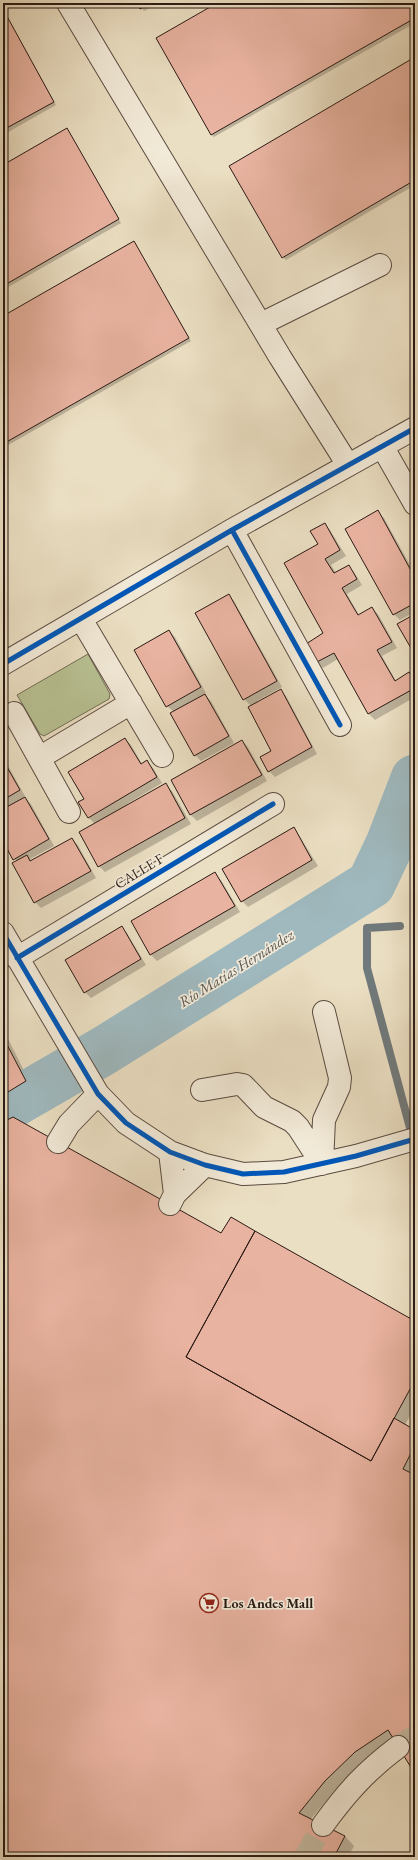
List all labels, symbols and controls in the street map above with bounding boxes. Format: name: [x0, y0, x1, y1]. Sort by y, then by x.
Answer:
street label: CALLE F: [111, 849, 167, 893]
water label: Río Matías Hernández: [175, 924, 298, 1011]
supermarket icon: Los Andes Mall: [198, 1592, 220, 1614]
place label: Los Andes Mall: [223, 1594, 313, 1612]

